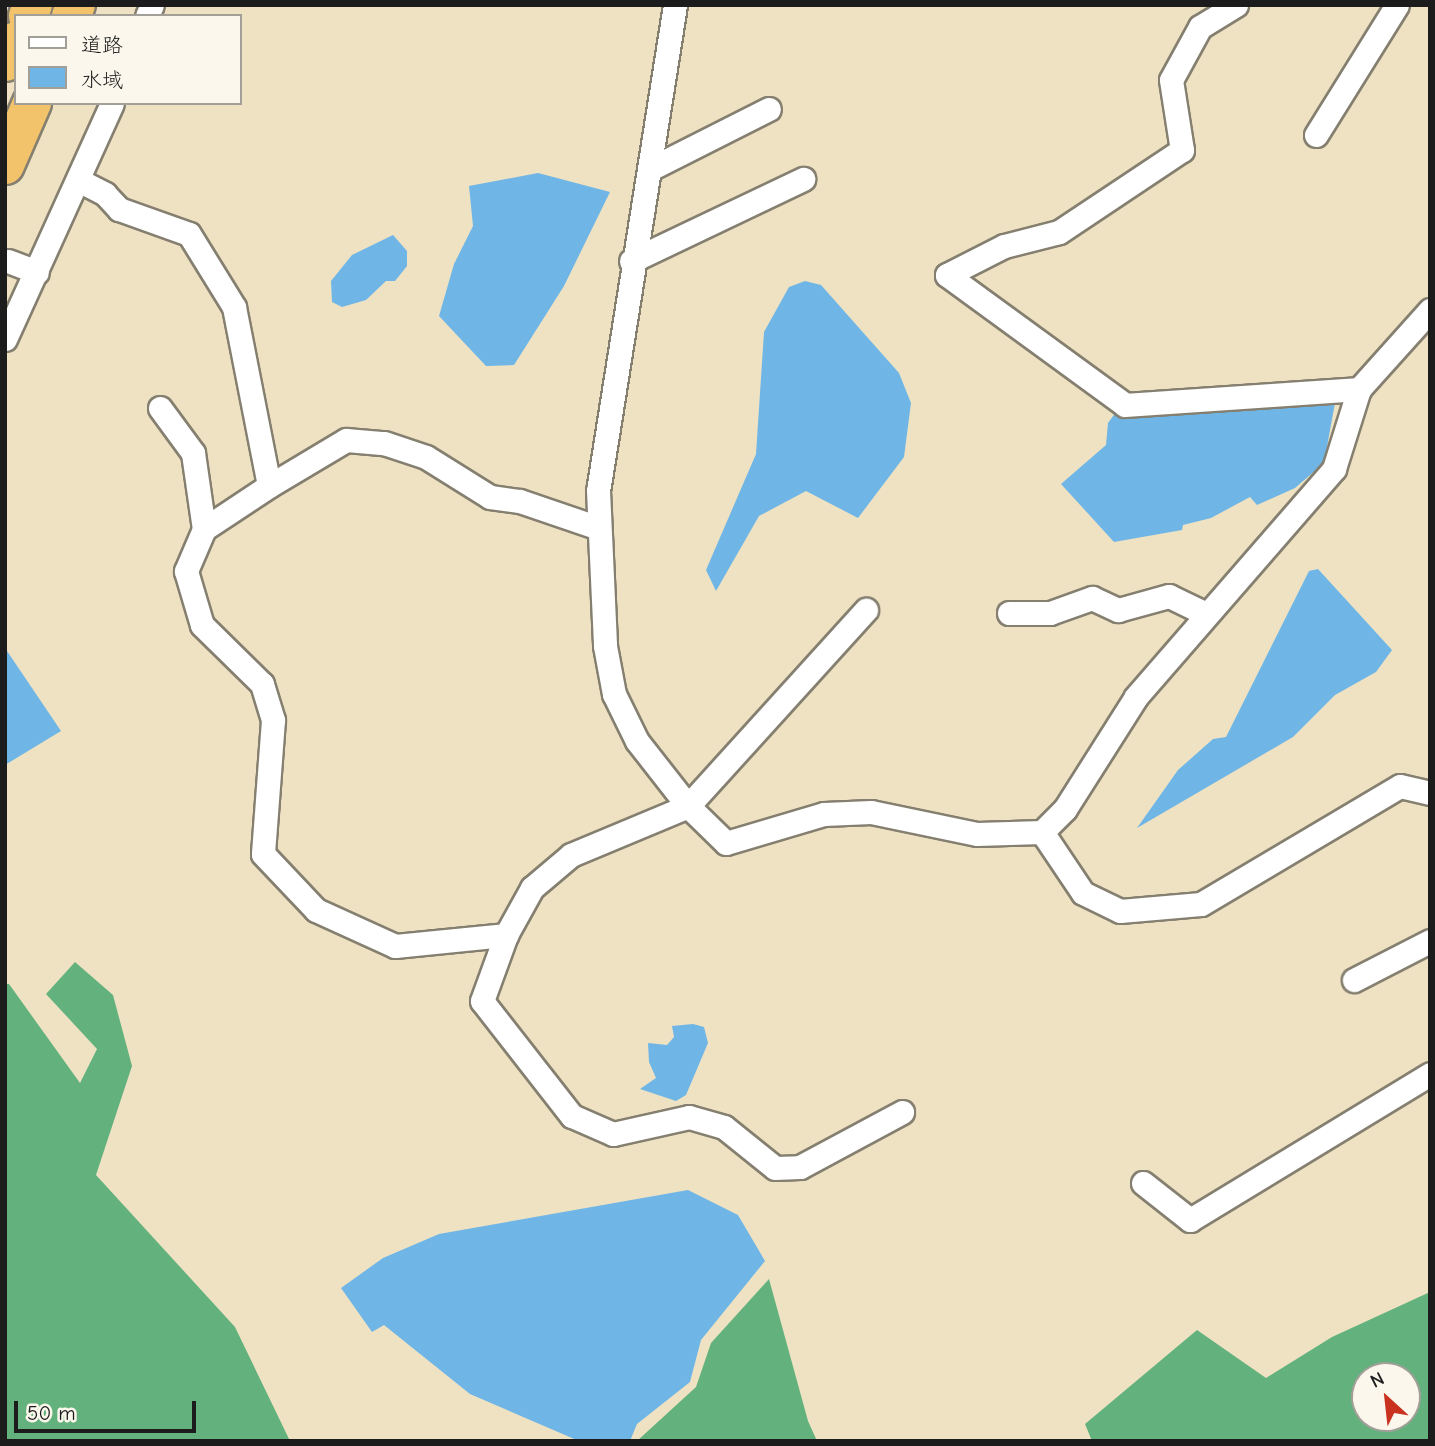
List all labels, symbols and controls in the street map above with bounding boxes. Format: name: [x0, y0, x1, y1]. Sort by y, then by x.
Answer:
legend: [14, 14, 242, 105]
text: 道路: [81, 33, 123, 57]
text: 水域: [81, 68, 123, 92]
north arrow: [1351, 1362, 1421, 1432]
text: N: [1367, 1367, 1388, 1393]
scale bar: [18, 1386, 200, 1430]
text: 50 m: [27, 1401, 76, 1425]

